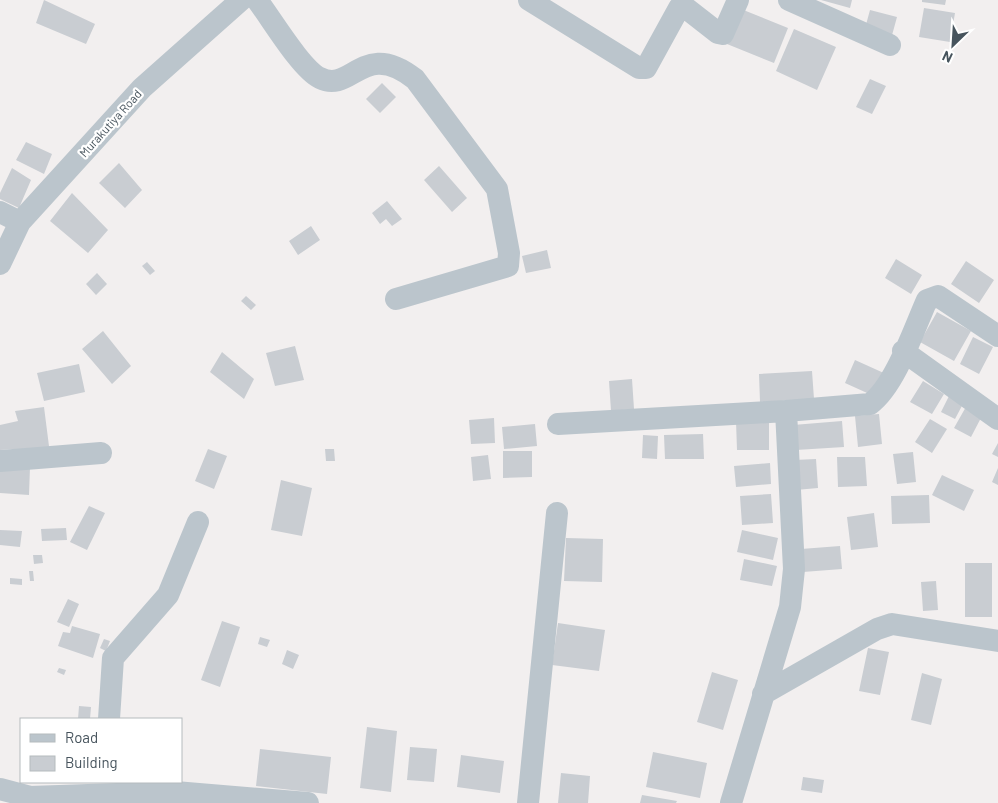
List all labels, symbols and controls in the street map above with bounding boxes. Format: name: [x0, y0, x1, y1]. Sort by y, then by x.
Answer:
north arrow: [928, 20, 978, 70]
text: N: [939, 48, 955, 67]
street label: Murakutiya Road: [76, 86, 144, 160]
legend: [20, 718, 182, 783]
text: Road: [65, 728, 98, 746]
text: Building: [65, 753, 118, 771]

